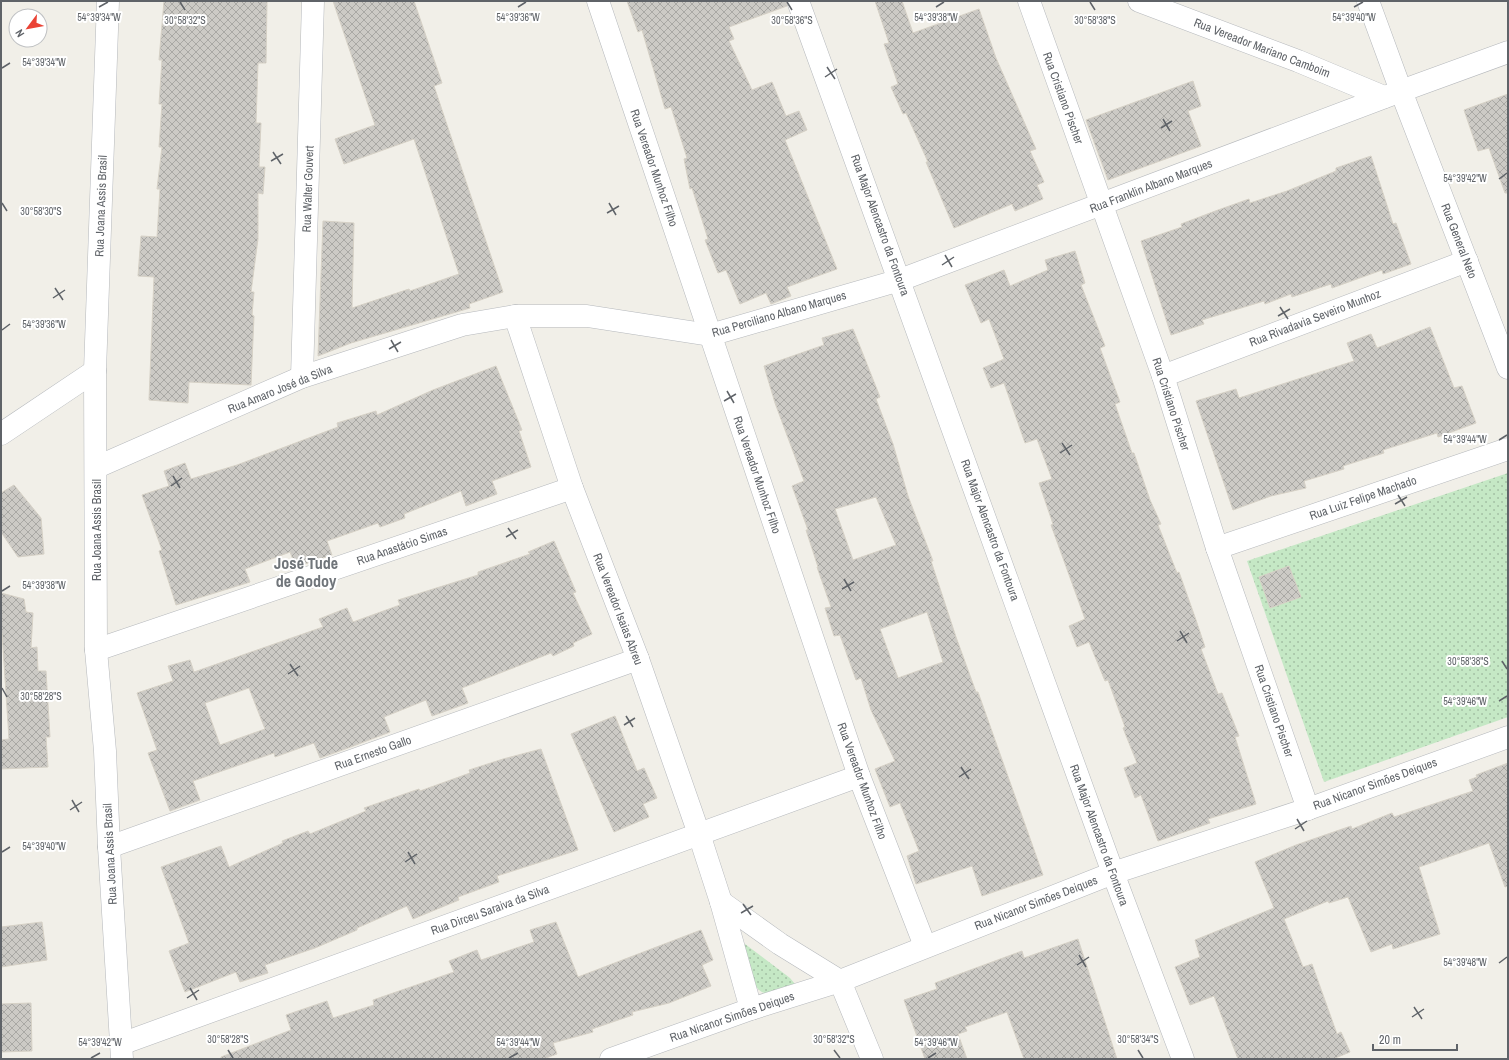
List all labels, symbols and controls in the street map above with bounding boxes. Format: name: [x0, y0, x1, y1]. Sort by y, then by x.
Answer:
north arrow: [8, 8, 48, 48]
text: 54°39'34"W: [77, 11, 121, 24]
text: 54°39'36"W: [496, 11, 540, 24]
text: 54°39'38"W: [914, 11, 958, 24]
text: 54°39'40"W: [1332, 11, 1376, 24]
text: 30°58'32"S: [164, 14, 206, 27]
text: 30°58'36"S: [771, 14, 813, 27]
text: 30°58'38"S: [1074, 14, 1116, 27]
street label: Rua Vereador Mariano Camboim: [1191, 15, 1333, 81]
text: N: [12, 27, 27, 40]
street label: Rua Cristiano Pischer: [1039, 50, 1087, 147]
text: 54°39'34"W: [22, 56, 66, 69]
street label: Rua Vereador Munhoz Filho: [626, 107, 682, 229]
street label: Rua Walter Gouvert: [298, 145, 318, 233]
street label: Rua Major Alencastro da Fontoura: [847, 152, 913, 298]
street label: Rua Joana Assis Brasil: [91, 155, 111, 257]
street label: Rua Franklin Albano Marques: [1087, 155, 1215, 217]
text: 54°39'42"W: [1443, 172, 1487, 185]
street label: Rua General Neto: [1437, 201, 1481, 281]
text: 30°58'30"S: [20, 205, 62, 218]
street label: Rua Rivadavia Seveiro Munhoz: [1247, 286, 1383, 350]
street label: Rua Perciliano Albano Marques: [710, 287, 848, 341]
text: 54°39'36"W: [22, 318, 66, 331]
street label: Rua Cristiano Pischer: [1148, 355, 1194, 453]
street label: Rua Amaro José da Silva: [226, 361, 335, 417]
street label: Rua Vereador Munhoz Filho: [729, 414, 785, 536]
text: 54°39'44"W: [1443, 433, 1487, 446]
street label: Rua Major Alencastro da Fontoura: [957, 457, 1023, 603]
street label: Rua Luiz Felipe Machado: [1307, 472, 1419, 524]
street label: Rua Joana Assis Brasil: [89, 479, 105, 581]
street label: Rua Anastácio Simas: [355, 523, 449, 569]
street label: Rua Vereador Isaias Abreu: [589, 551, 647, 667]
district label: José Tude de Godoy: [274, 552, 338, 592]
text: 54°39'38"W: [22, 579, 66, 592]
text: 30°58'38"S: [1447, 655, 1489, 668]
street label: Rua Cristiano Pischer: [1251, 663, 1298, 760]
text: 30°58'28"S: [20, 690, 62, 703]
text: 54°39'46"W: [1443, 695, 1487, 708]
street label: Rua Vereador Munhoz Filho: [833, 720, 891, 842]
street label: Rua Ernesto Gallo: [332, 732, 414, 774]
street label: Rua Nicanor Simões Deiques: [1311, 754, 1439, 814]
street label: Rua Major Alencastro da Fontoura: [1066, 762, 1132, 908]
street label: Rua Joana Assis Brasil: [99, 803, 121, 905]
text: 54°39'40"W: [22, 840, 66, 853]
street label: Rua Nicanor Simões Deiques: [972, 872, 1100, 934]
street label: Rua Dirceu Saraiva da Silva: [429, 881, 552, 939]
text: 54°39'48"W: [1443, 956, 1487, 969]
street label: Rua Nicanor Simões Deiques: [668, 988, 796, 1046]
scale bar: [1373, 1026, 1457, 1052]
text: 20 m: [1379, 1032, 1401, 1048]
text: 30°58'28"S: [207, 1033, 249, 1046]
text: 30°58'32"S: [813, 1033, 855, 1046]
text: 30°58'34"S: [1117, 1033, 1159, 1046]
text: 54°39'42"W: [78, 1036, 122, 1049]
text: 54°39'44"W: [496, 1036, 540, 1049]
text: 54°39'46"W: [914, 1036, 958, 1049]

